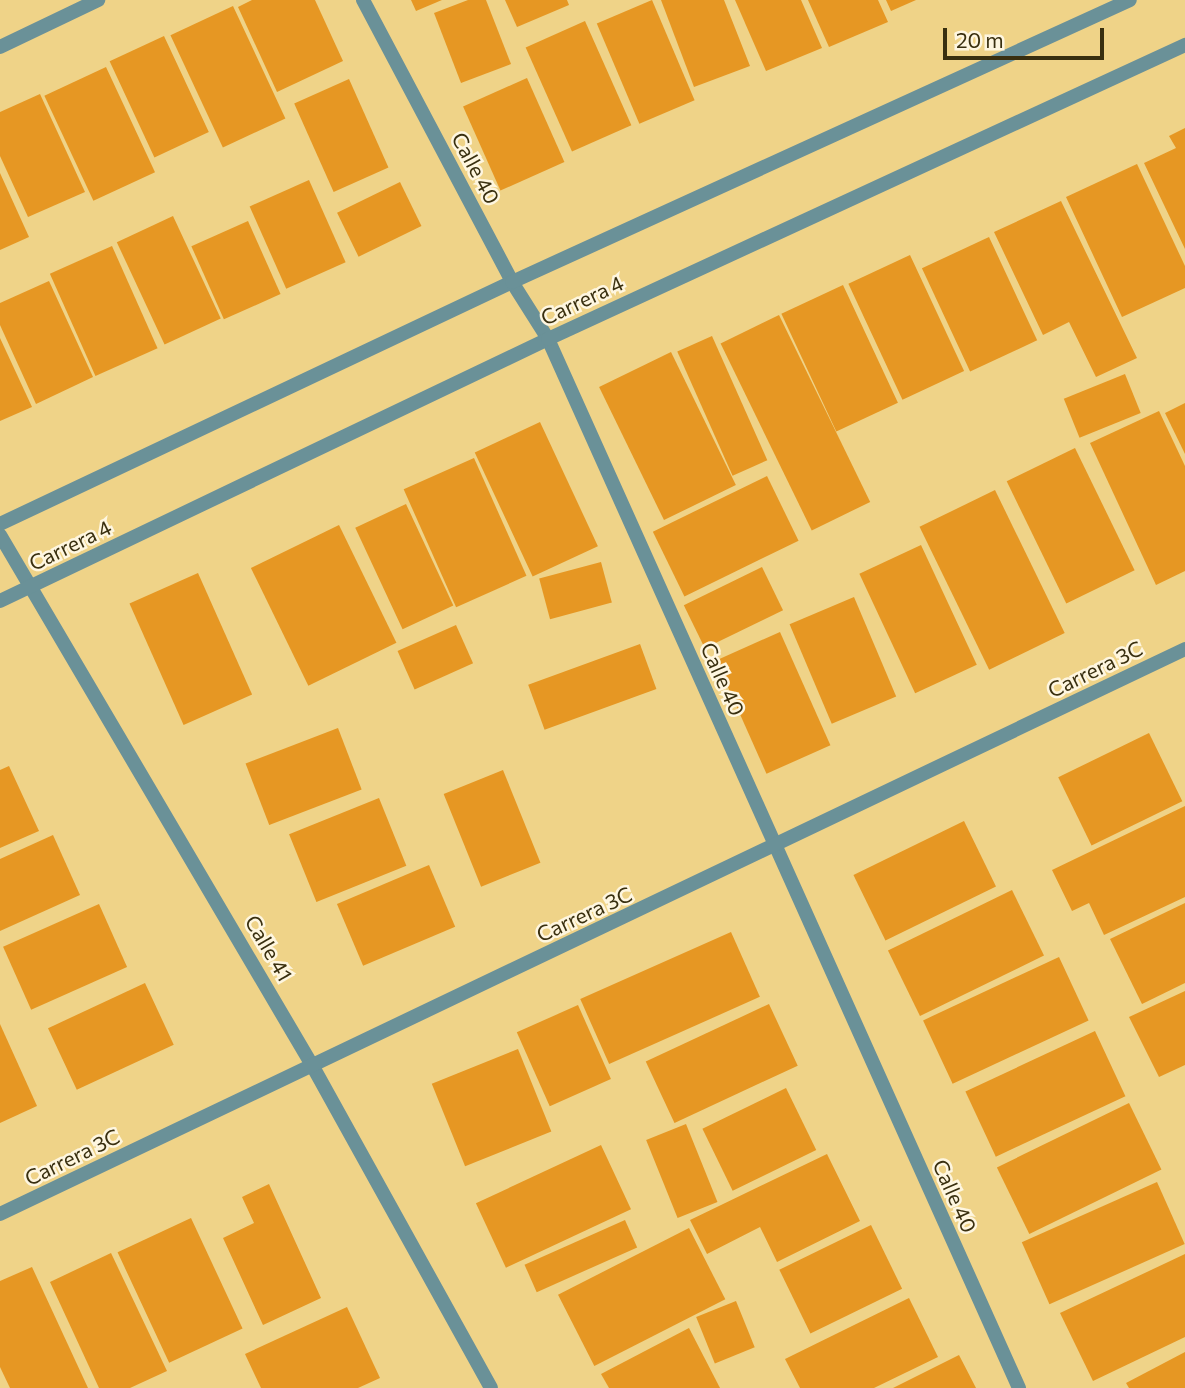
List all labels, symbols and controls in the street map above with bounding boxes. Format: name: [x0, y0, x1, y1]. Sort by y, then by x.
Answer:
scale bar: [947, 14, 1108, 58]
text: 20 m: [956, 27, 1004, 52]
street label: Calle 40: [447, 128, 505, 208]
street label: Carrera 4: [537, 270, 627, 330]
street label: Carrera 4: [25, 514, 115, 576]
street label: Carrera 3C: [1043, 635, 1147, 703]
street label: Calle 40: [696, 639, 750, 719]
street label: Carrera 3C: [532, 881, 636, 947]
street label: Calle 41: [240, 910, 298, 986]
street label: Carrera 3C: [20, 1123, 124, 1191]
street label: Calle 40: [928, 1156, 982, 1236]

